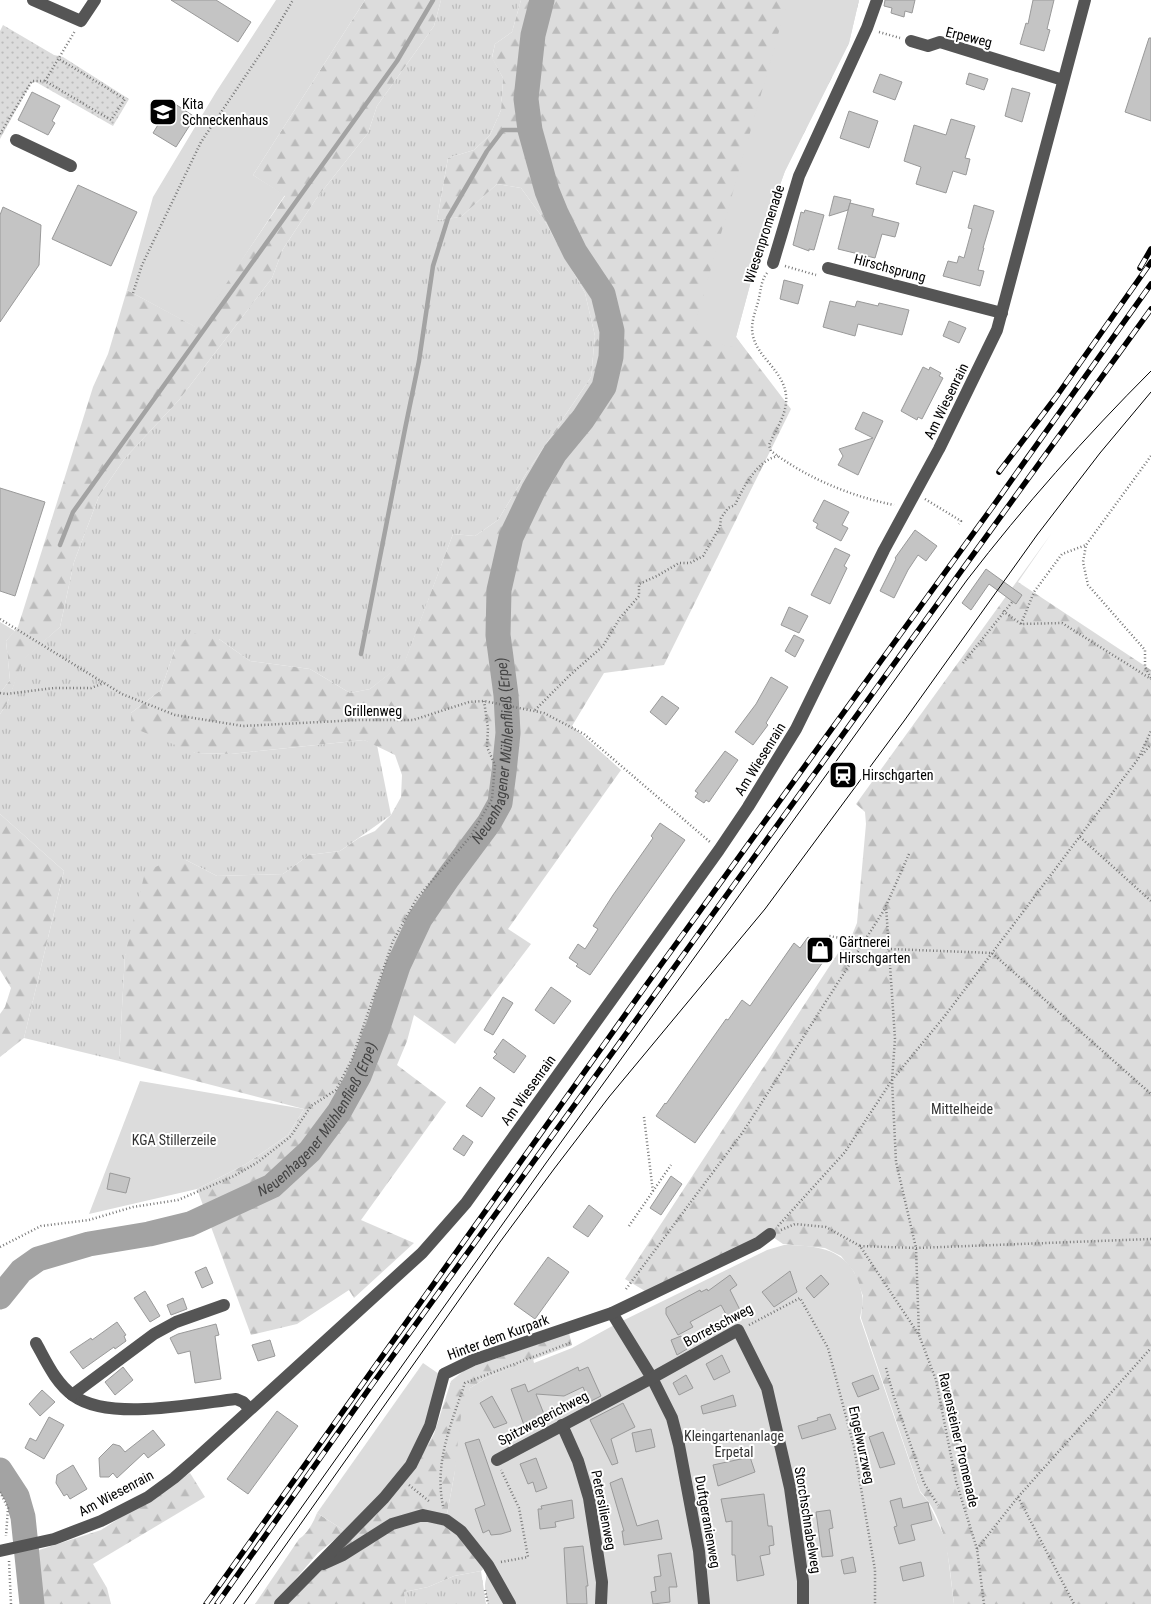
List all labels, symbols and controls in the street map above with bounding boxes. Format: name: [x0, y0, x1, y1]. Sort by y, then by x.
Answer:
street label: Erpeweg: [944, 24, 994, 50]
place label: Kita Schneckenhaus: [182, 96, 268, 128]
school or university icon: Kita Schneckenhaus: [148, 97, 178, 127]
street label: Wiesenpromenade: [741, 182, 788, 285]
street label: Hirschsprung: [852, 251, 928, 285]
street label: Am Wiesenrain: [921, 360, 971, 442]
water label: Neuenhagener Mühlenfließ (Erpe): [468, 656, 517, 847]
street label: Grillenweg: [344, 703, 402, 719]
street label: Am Wiesenrain: [731, 720, 789, 798]
station icon: Hirschgarten: [828, 760, 858, 790]
place label: Hirschgarten: [862, 767, 933, 783]
place label: Gärtnerei Hirschgarten: [839, 934, 910, 966]
shop icon: Gärtnerei Hirschgarten: [805, 935, 835, 965]
water label: Neuenhagener Mühlenfließ (Erpe): [255, 1039, 380, 1200]
street label: Am Wiesenrain: [497, 1052, 559, 1128]
park label: Mittelheide: [931, 1101, 993, 1117]
park label: KGA Stillerzeile: [132, 1132, 217, 1148]
street label: Borretschweg: [681, 1300, 755, 1350]
street label: Hinter dem Kurpark: [445, 1311, 552, 1363]
street label: Ravensteiner Promenade: [936, 1371, 982, 1509]
street label: Spitzwegerichweg: [495, 1387, 591, 1449]
street label: Engelwurzweg: [846, 1405, 878, 1485]
park label: Kleingartenanlage Erpetal: [684, 1428, 784, 1460]
street label: Storchschnabelweg: [792, 1465, 824, 1575]
street label: Am Wiesenrain: [76, 1467, 156, 1519]
street label: Petersilienweg: [588, 1469, 620, 1551]
street label: Duftgeranienweg: [692, 1475, 724, 1569]

